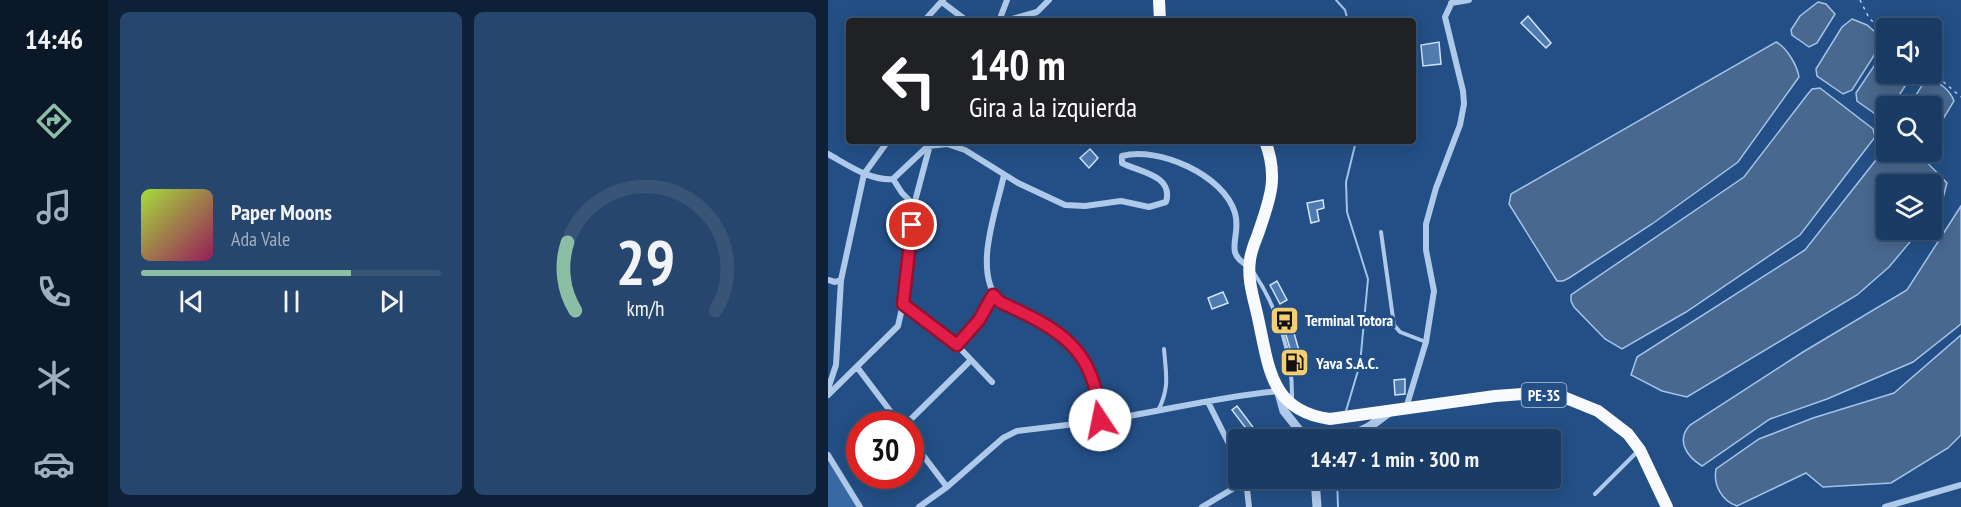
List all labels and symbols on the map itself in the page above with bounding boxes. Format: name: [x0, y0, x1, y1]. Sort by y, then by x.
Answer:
pin: [886, 199, 937, 250]
bus stop icon: Terminal Totora: [1268, 304, 1300, 336]
place label: Terminal Totora: [1305, 310, 1394, 330]
fuel station icon: Yava S.A.C.: [1279, 347, 1311, 379]
place label: Yava S.A.C.: [1315, 353, 1379, 373]
road number: PE-3S: [1522, 383, 1566, 407]
position arrow: [1068, 388, 1132, 452]
speed limit sign: 30: [846, 411, 924, 489]

